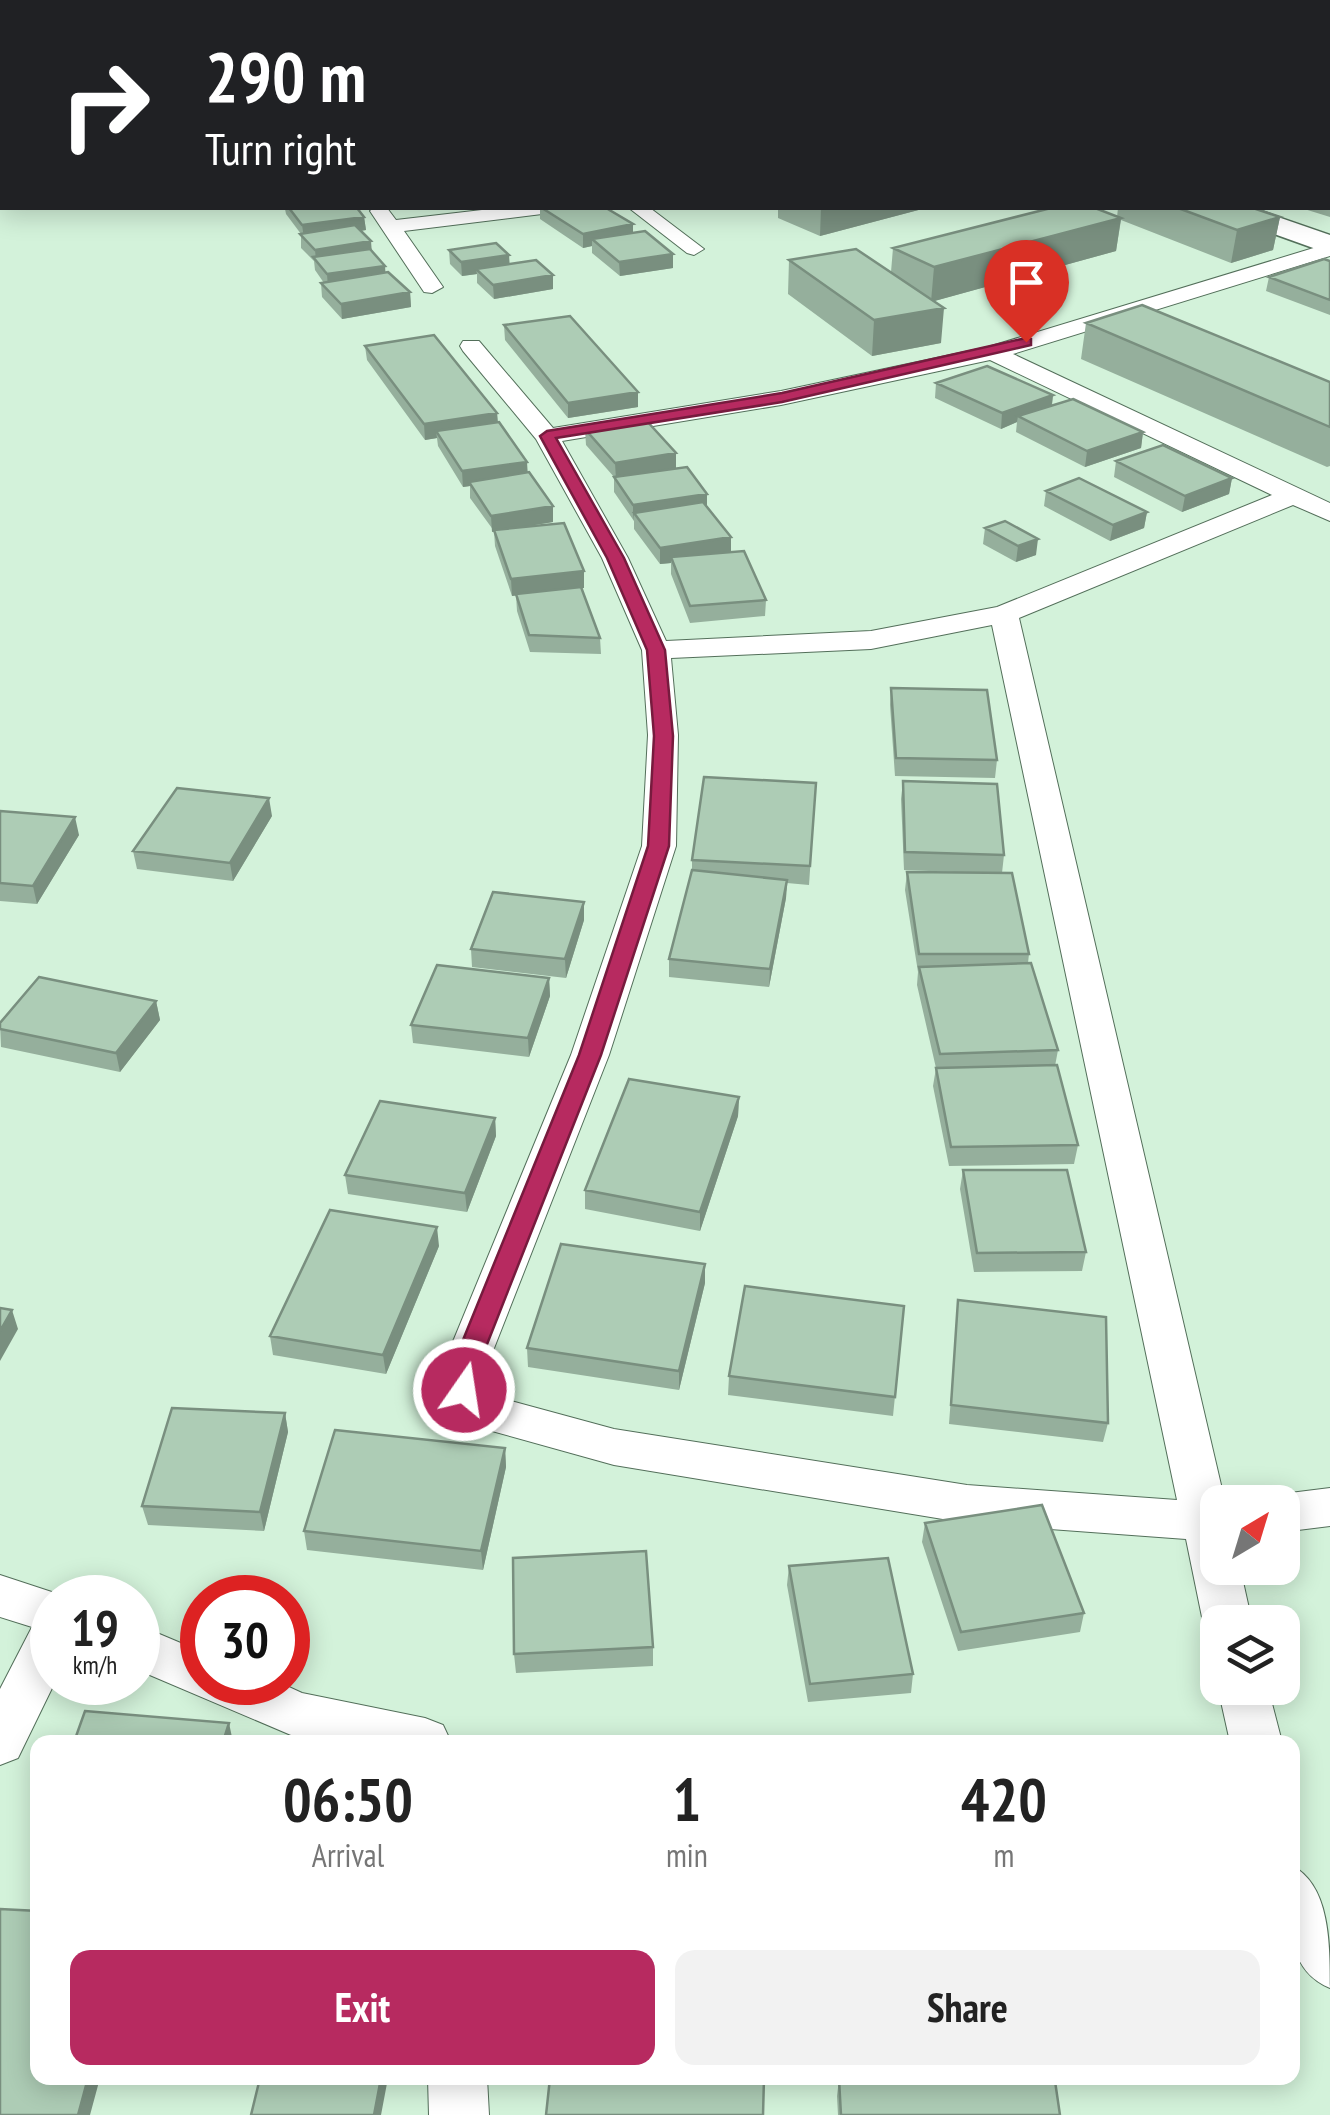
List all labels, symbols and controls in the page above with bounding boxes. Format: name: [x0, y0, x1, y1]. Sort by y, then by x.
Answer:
text: 290 m: [205, 31, 366, 121]
icon: right: [40, 40, 170, 170]
text: Turn right: [205, 119, 356, 177]
pin: [984, 240, 1069, 343]
icon: arrive: [999, 255, 1054, 310]
position arrow: [412, 1338, 516, 1442]
north arrow: [1200, 1485, 1300, 1585]
map controls: [1200, 1485, 1300, 1705]
speed limit sign: 30: [180, 1575, 310, 1705]
text: 19: [71, 1595, 119, 1660]
button: layers: [1200, 1605, 1300, 1705]
text: km/h: [73, 1649, 117, 1681]
text: 06:50: [283, 1760, 413, 1838]
text: 1: [673, 1760, 701, 1838]
text: 420: [961, 1760, 1047, 1838]
text: Arrival: [312, 1834, 384, 1876]
text: min: [666, 1834, 708, 1876]
text: m: [993, 1834, 1014, 1876]
button: Exit: [70, 1950, 655, 2065]
button: Share: [675, 1950, 1260, 2065]

